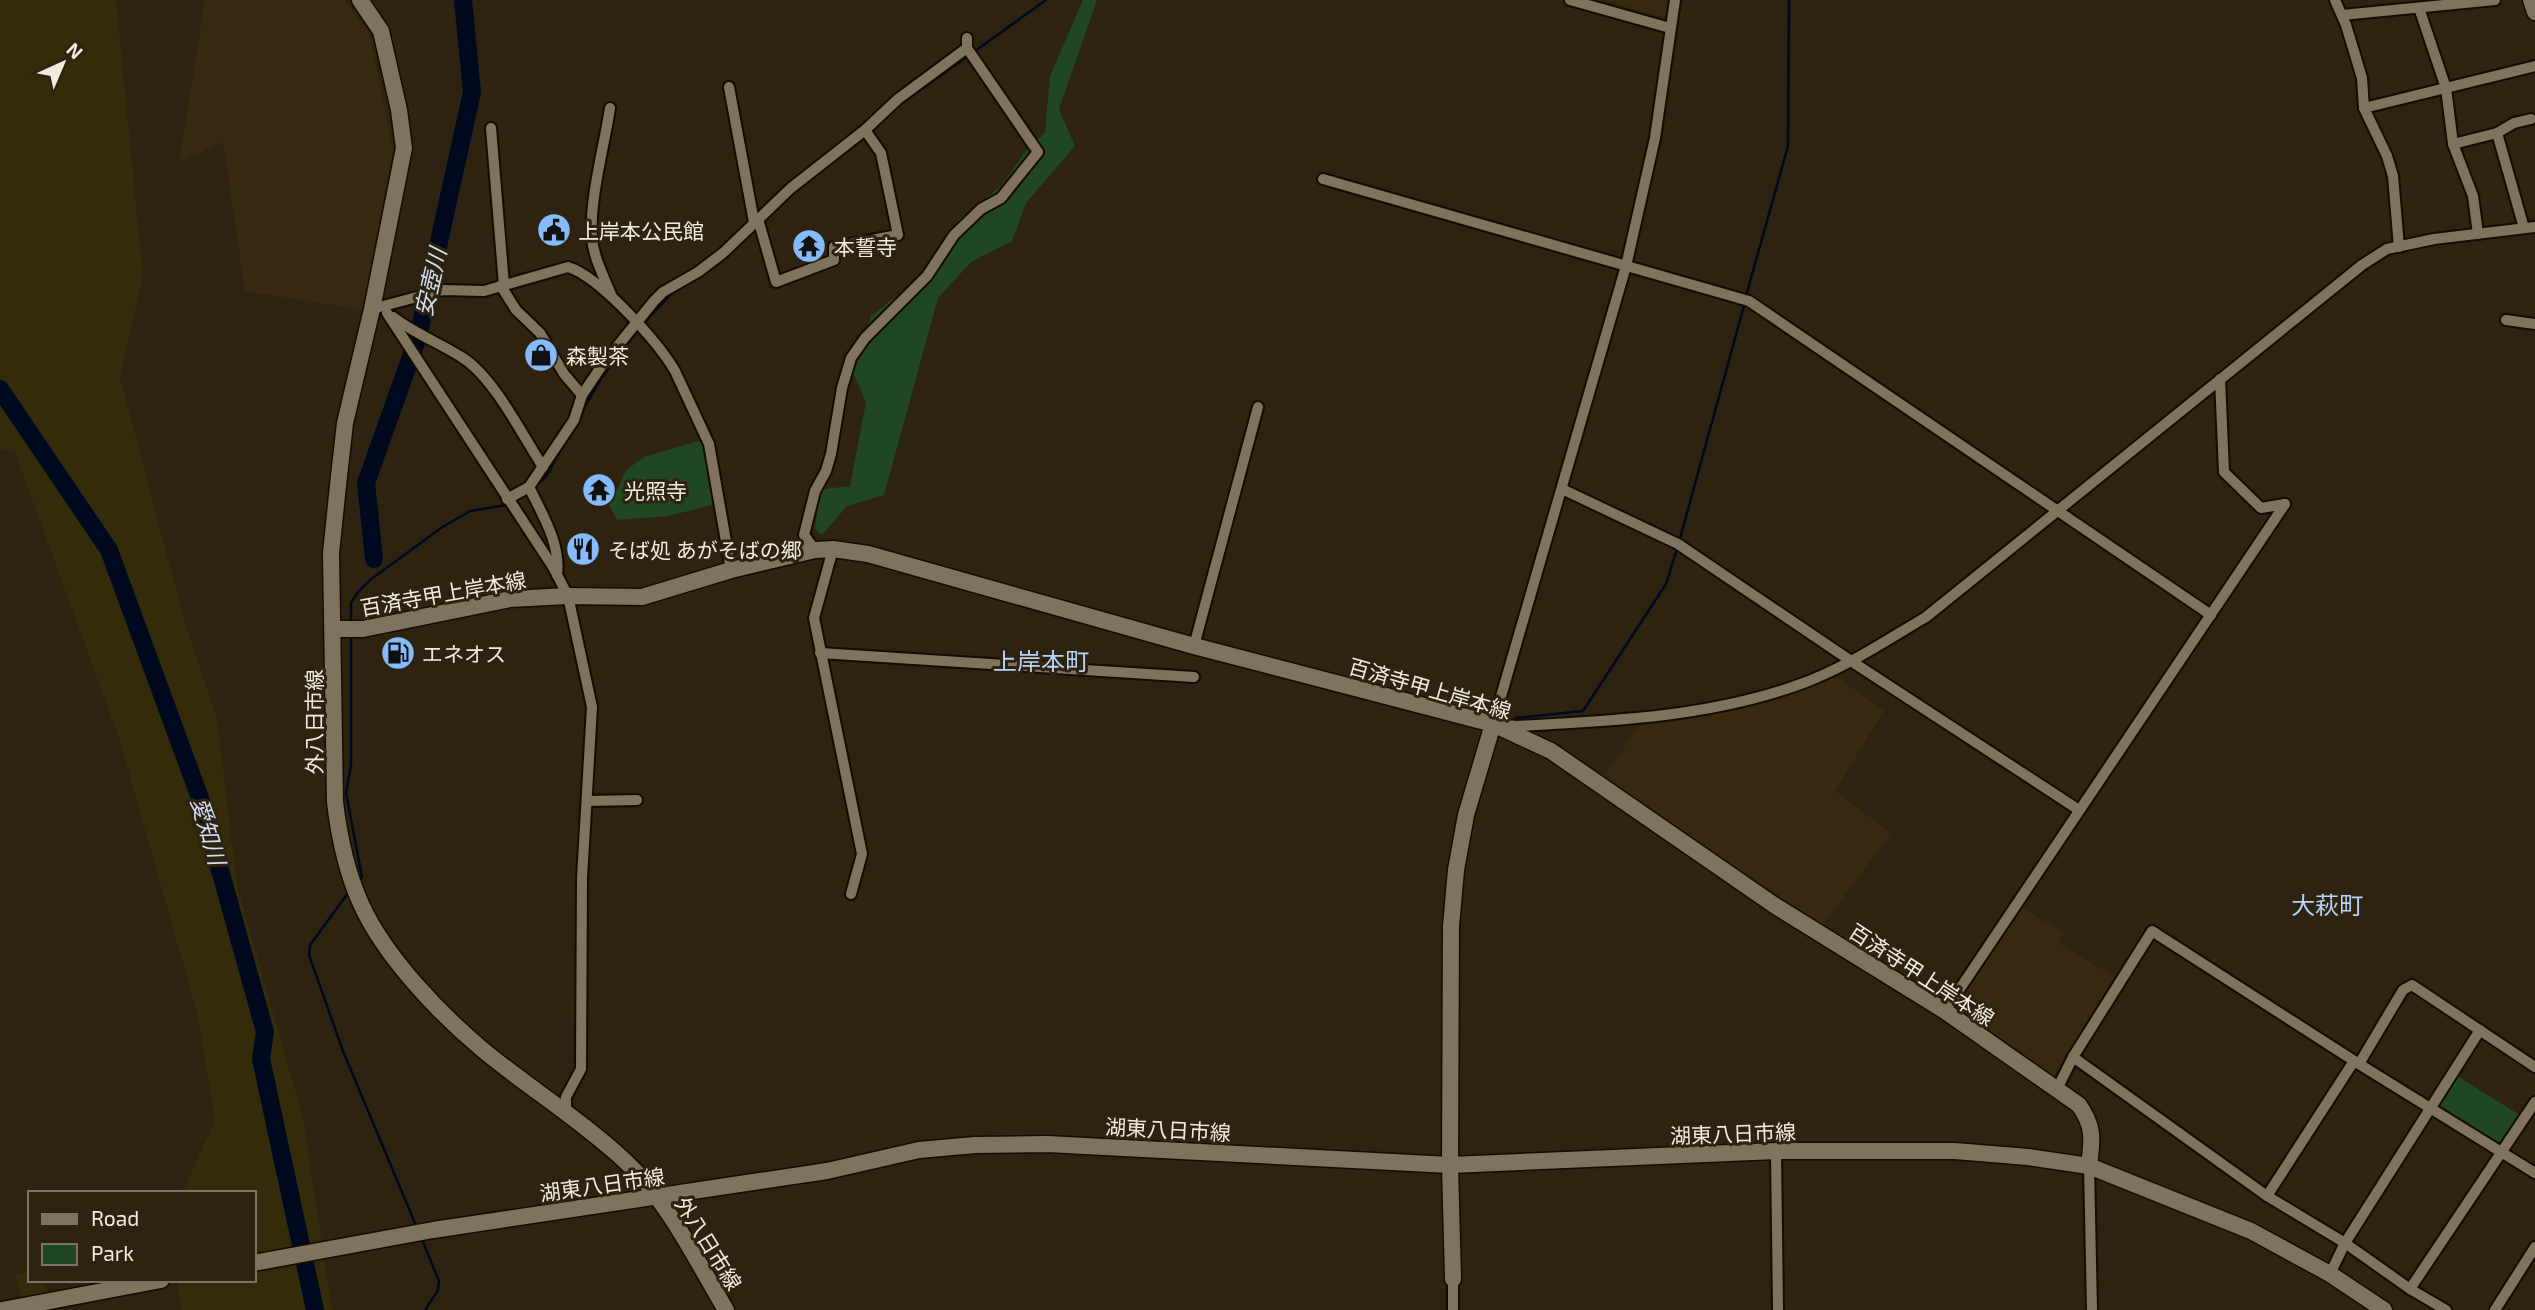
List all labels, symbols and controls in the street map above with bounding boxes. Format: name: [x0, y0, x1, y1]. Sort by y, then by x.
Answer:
north arrow: [28, 28, 98, 98]
text: N: [62, 37, 88, 63]
public building icon: 上岸本公民館: [535, 211, 573, 249]
place label: 上岸本公民館: [578, 218, 704, 243]
temple icon: 本誓寺: [790, 227, 828, 265]
place label: 本誓寺: [834, 234, 897, 259]
water label: 安壺川: [409, 242, 452, 319]
shop icon: 森製茶: [522, 336, 560, 374]
place label: 森製茶: [566, 343, 629, 368]
temple icon: 光照寺: [580, 471, 618, 509]
place label: 光照寺: [624, 478, 687, 503]
restaurant icon: そば処 あがそばの郷: [564, 530, 602, 568]
place label: そば処 あがそばの郷: [608, 537, 802, 562]
street label: 百済寺甲上岸本線: [358, 566, 528, 620]
fuel station icon: エネオス: [379, 634, 417, 672]
place label: エネオス: [422, 641, 506, 666]
district label: 上岸本町: [993, 646, 1089, 675]
street label: 百済寺甲上岸本線: [1346, 653, 1514, 723]
street label: 外八日市線: [301, 670, 326, 775]
water label: 愛知川: [186, 794, 233, 871]
district label: 大萩町: [2291, 890, 2363, 919]
street label: 百済寺甲上岸本線: [1845, 918, 1999, 1030]
street label: 湖東八日市線: [1104, 1113, 1232, 1145]
street label: 湖東八日市線: [1670, 1118, 1796, 1148]
street label: 湖東八日市線: [538, 1163, 666, 1205]
legend: [28, 1191, 256, 1282]
street label: 外八日市線: [671, 1192, 747, 1294]
text: Road: [91, 1205, 139, 1230]
text: Park: [91, 1240, 134, 1265]

